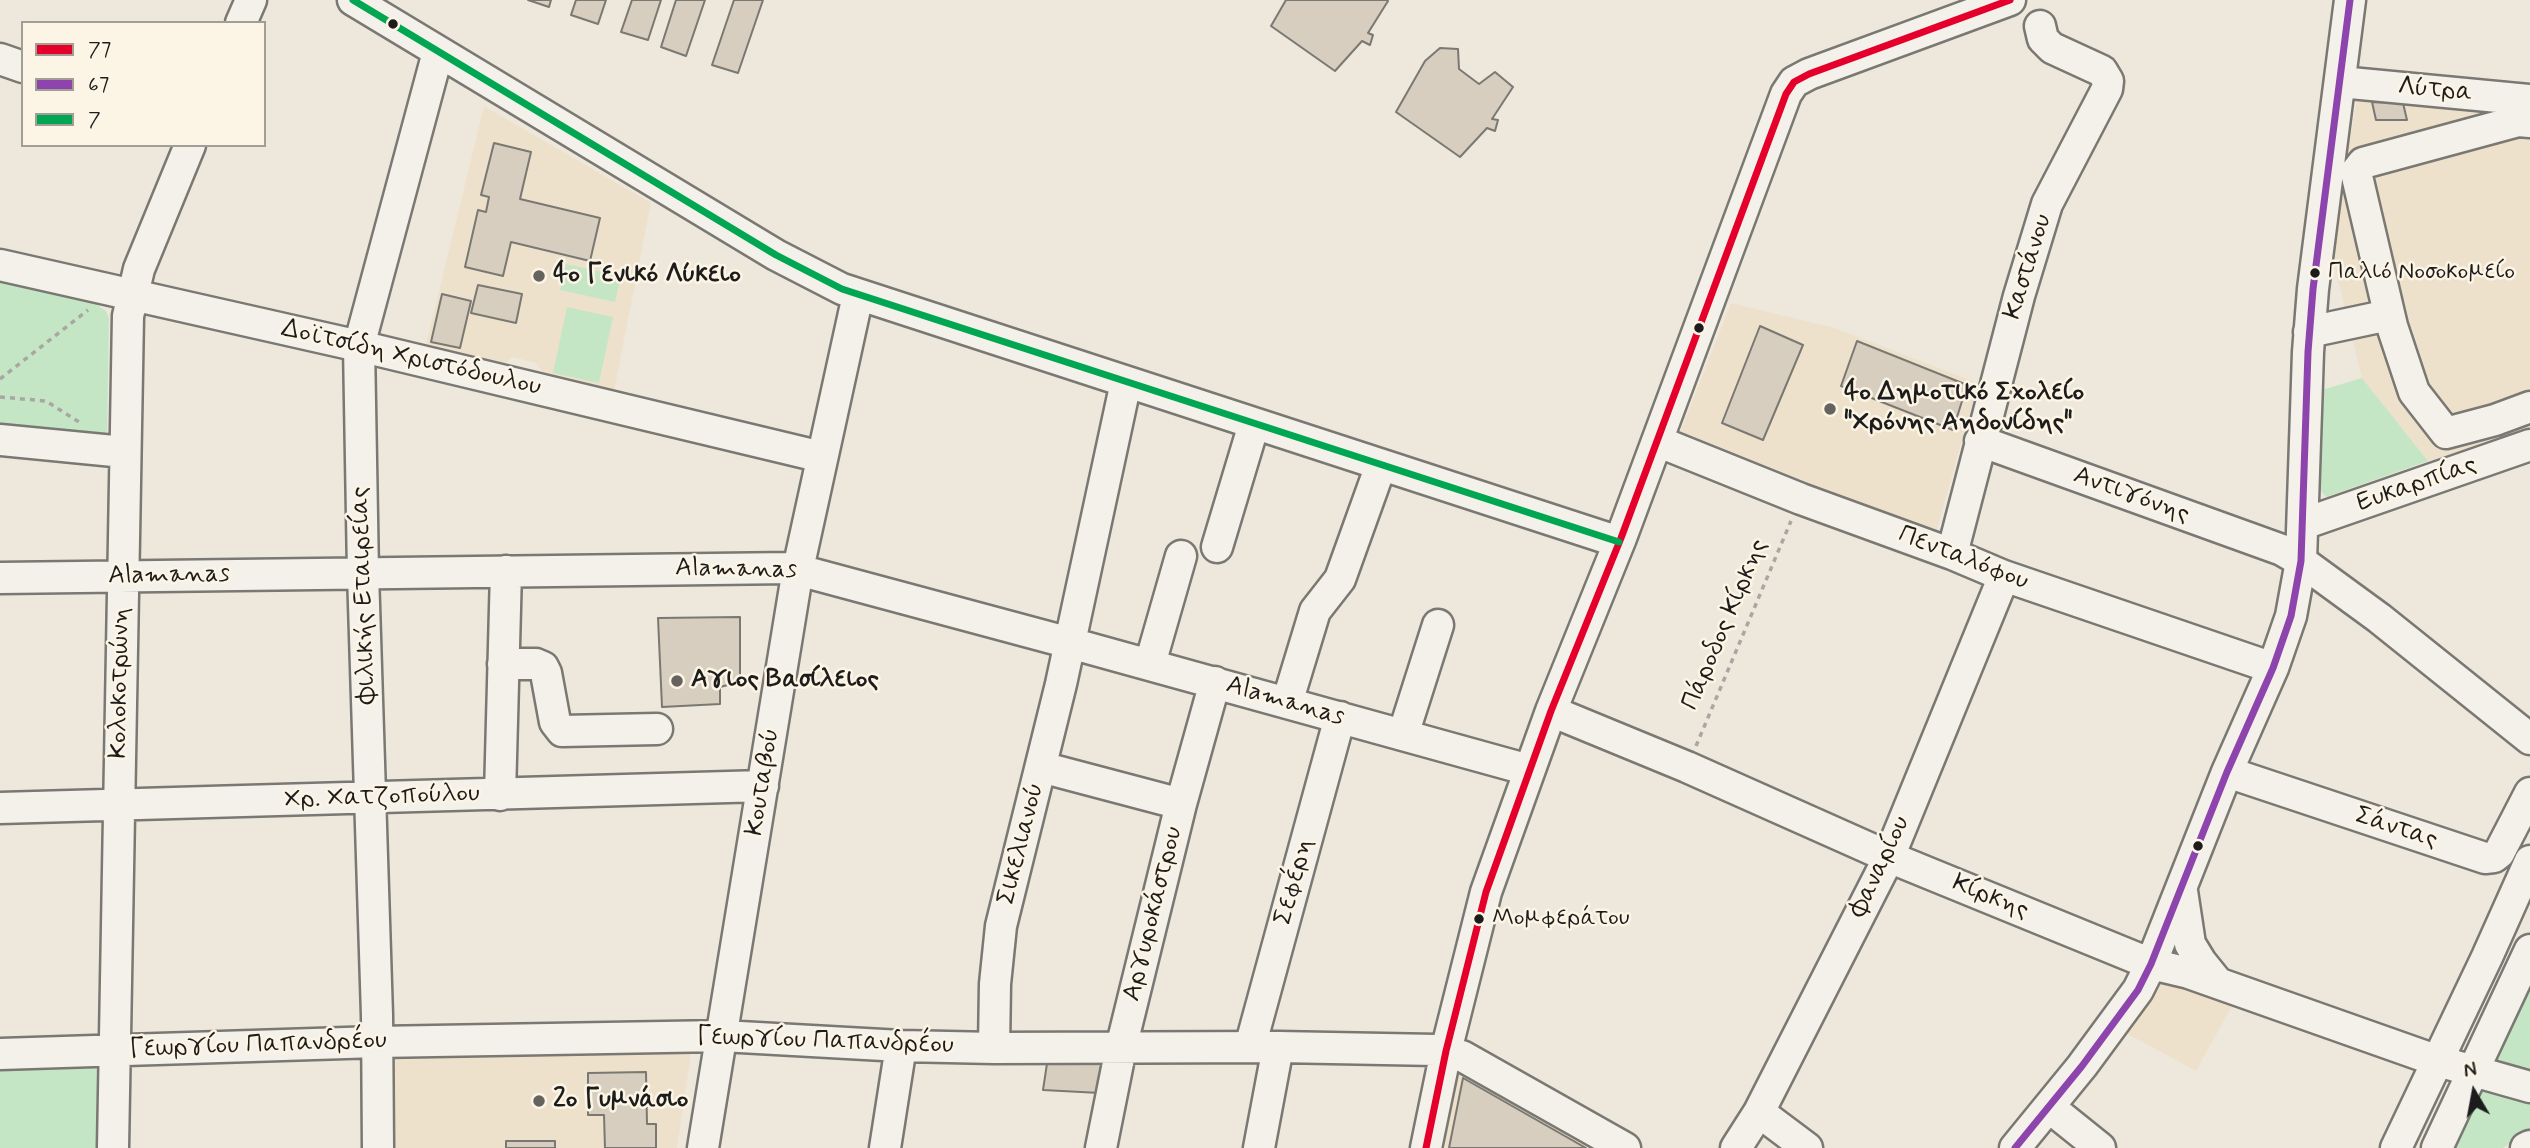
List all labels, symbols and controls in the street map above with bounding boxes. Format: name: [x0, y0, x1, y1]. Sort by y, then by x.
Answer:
unlabelled marker: [386, 17, 400, 31]
legend: [21, 21, 266, 147]
text: 77: [88, 36, 111, 64]
text: 67: [88, 71, 109, 99]
street label: Λύτρα: [2396, 72, 2474, 110]
text: 7: [88, 106, 101, 134]
street label: Καστάνου: [1998, 211, 2060, 323]
place label: Παλιό Νοσοκομείο: [2328, 259, 2515, 287]
place label: 4ο Γενικό Λύκειο: [553, 260, 741, 292]
marker: Παλιό Νοσοκομείο: [2308, 266, 2322, 280]
marker: 4ο Γενικό Λύκειο: [531, 268, 547, 284]
street label: Δοϊτσίδη Χριστόδουλου: [278, 314, 544, 404]
unlabelled marker: [1692, 321, 1706, 335]
place label: 4ο Δημοτικό Σχολείο "Χρόνης Αηδονίδης": [1844, 378, 2084, 440]
marker: 4ο Δημοτικό Σχολείο "Χρόνης Αηδονίδης": [1822, 401, 1838, 417]
street label: Ευκαρπίας: [2353, 450, 2481, 520]
street label: Αντιγόνης: [2069, 461, 2193, 531]
street label: Φιλικής Εταιρείας: [346, 486, 384, 704]
street label: Πενταλόφου: [1894, 520, 2032, 598]
street label: Πάροδος Κίρκης: [1676, 535, 1776, 715]
street label: Alamanas: [675, 553, 797, 587]
street label: Alamanas: [108, 559, 230, 593]
street label: Κολοκοτρώνη: [104, 607, 138, 759]
place label: Αγιος Βασίλειος: [691, 665, 879, 697]
street label: Alamanas: [1222, 670, 1348, 734]
marker: Αγιος Βασίλειος: [669, 673, 685, 689]
street label: Κουταβού: [740, 726, 788, 838]
street label: Χρ. Χατζοπούλου: [284, 779, 480, 817]
street label: Σικελιανού: [992, 780, 1052, 908]
street label: Σάντας: [2351, 801, 2441, 857]
street label: Φαναρίου: [1844, 811, 1918, 923]
street label: Αργυροκάστρου: [1117, 823, 1191, 1005]
street label: Σεφέρη: [1269, 835, 1321, 929]
unlabelled marker: [2191, 839, 2205, 853]
street label: Κίρκης: [1947, 869, 2033, 927]
place label: Μομφεράτου: [1492, 905, 1630, 933]
marker: Μομφεράτου: [1472, 912, 1486, 926]
street label: Γεωργίου Παπανδρέου: [696, 1022, 954, 1062]
street label: Γεωργίου Παπανδρέου: [129, 1026, 387, 1066]
north arrow: [2439, 1057, 2509, 1127]
text: N: [2462, 1057, 2479, 1084]
place label: 2ο Γυμνάσιο: [553, 1085, 688, 1117]
marker: 2ο Γυμνάσιο: [531, 1093, 547, 1109]

